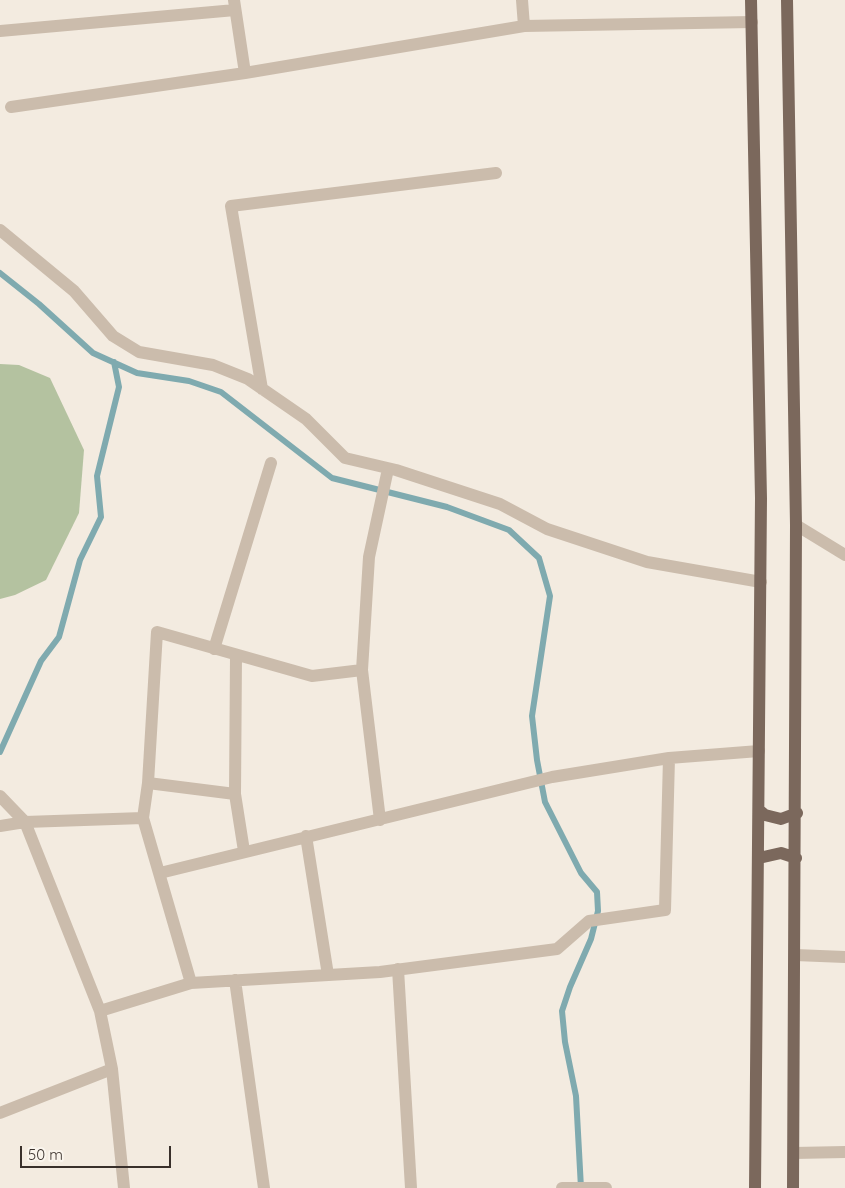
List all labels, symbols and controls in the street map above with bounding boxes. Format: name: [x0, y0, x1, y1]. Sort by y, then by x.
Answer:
scale bar: [22, 1136, 174, 1168]
text: 50 m: [28, 1145, 63, 1164]

